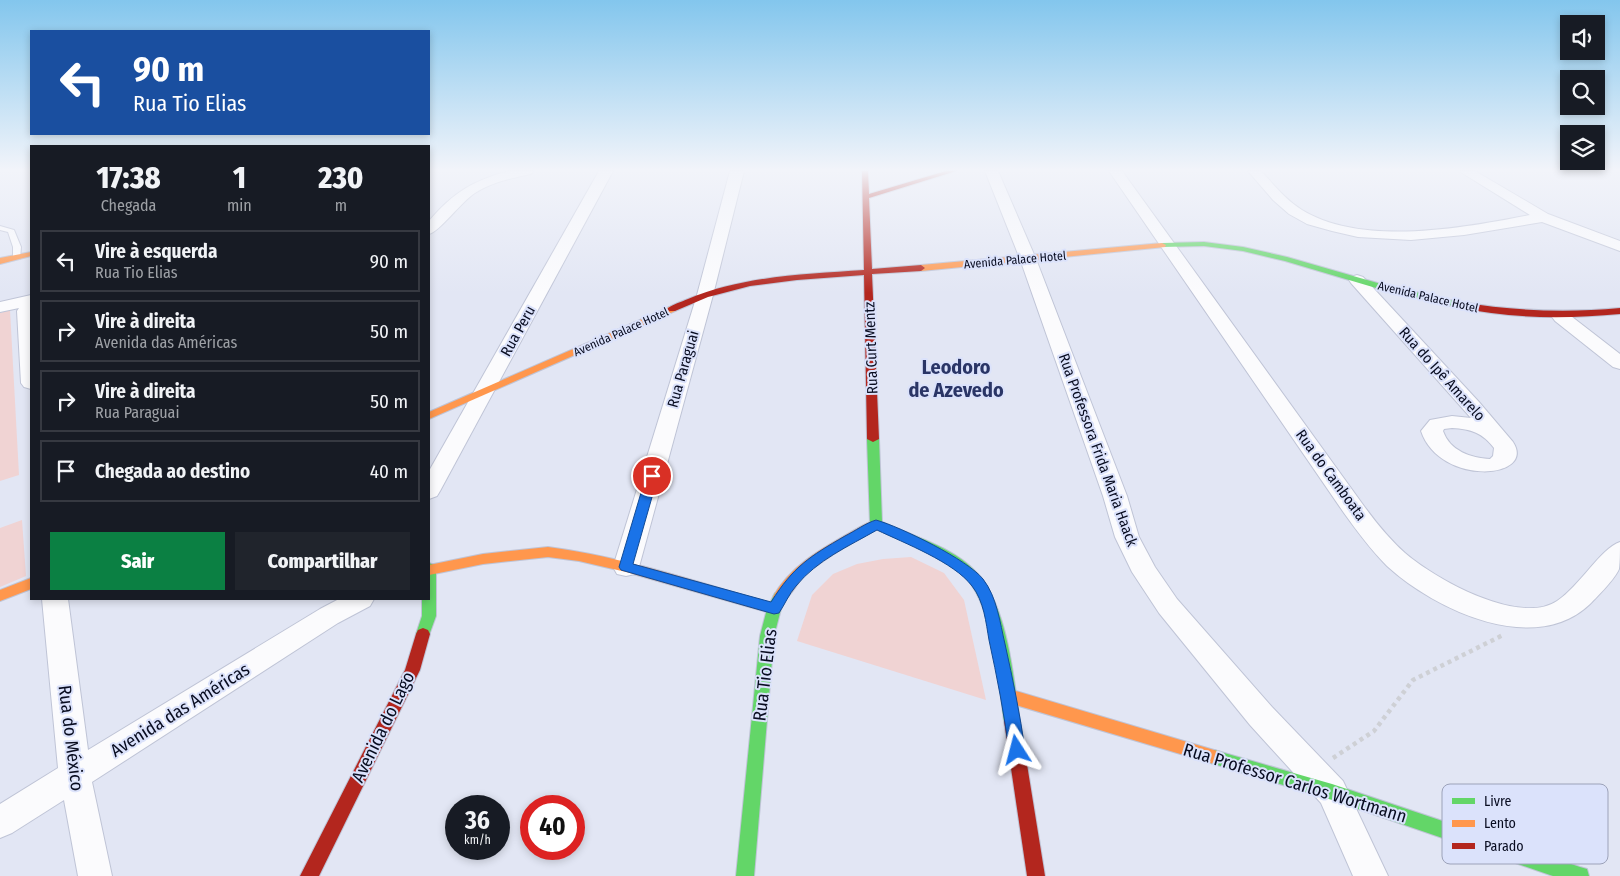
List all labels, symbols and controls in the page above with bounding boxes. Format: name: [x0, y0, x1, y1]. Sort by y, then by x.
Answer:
map controls: [1560, 15, 1605, 170]
button: sound: [1560, 15, 1605, 60]
text: 90 m: [133, 48, 204, 90]
icon: left: [50, 50, 115, 115]
button: search: [1560, 70, 1605, 115]
text: Rua Tio Elias: [133, 90, 246, 117]
button: layers: [1560, 125, 1605, 170]
text: 17:38: [97, 160, 161, 196]
text: 1: [233, 160, 246, 196]
text: 230: [318, 160, 363, 196]
text: Chegada: [101, 196, 156, 215]
text: min: [227, 196, 252, 215]
text: m: [335, 196, 347, 215]
text: Vire à esquerda: [95, 240, 217, 263]
icon: left: [52, 247, 80, 275]
street label: Avenida Palace Hotel: [963, 249, 1067, 271]
text: 90 m: [370, 250, 408, 273]
text: Rua Tio Elias: [95, 263, 178, 282]
street label: Avenida Palace Hotel: [1376, 279, 1480, 315]
street label: Rua Curt Mentz: [860, 301, 882, 395]
street label: Rua Peru: [497, 303, 539, 359]
street label: Avenida Palace Hotel: [571, 305, 671, 359]
text: Vire à direita: [95, 310, 196, 333]
icon: right: [52, 317, 80, 345]
text: 50 m: [370, 320, 408, 343]
street label: Rua do Ipê Amarelo: [1395, 323, 1489, 425]
street label: Rua Paraguai: [663, 328, 703, 410]
text: Avenida das Américas: [95, 333, 237, 352]
street label: Rua Professora Frida Maria Haack: [1055, 351, 1141, 549]
district label: Leodoro de Azevedo: [908, 355, 1004, 402]
text: Vire à direita: [95, 380, 196, 403]
icon: right: [52, 387, 80, 415]
text: 50 m: [370, 390, 408, 413]
text: Rua Paraguai: [95, 403, 179, 422]
street label: Rua do Camboata: [1292, 426, 1370, 524]
pin: [631, 455, 673, 497]
icon: arrive: [52, 457, 80, 485]
text: Chegada ao destino: [95, 460, 250, 483]
text: 40 m: [370, 460, 408, 483]
icon: arrive: [638, 462, 666, 490]
button: Sair: [50, 532, 225, 590]
button: Compartilhar: [235, 532, 410, 590]
street label: Rua Tio Elias: [748, 627, 782, 722]
street label: Avenida das Américas: [106, 658, 254, 762]
street label: Avenida do Lago: [347, 668, 419, 786]
street label: Rua do México: [54, 684, 88, 792]
position arrow: [990, 723, 1042, 775]
street label: Rua Professor Carlos Wortmann: [1181, 738, 1409, 828]
legend: [1442, 784, 1608, 864]
text: Livre: [1484, 793, 1511, 810]
speed limit sign: 40: [520, 795, 585, 860]
text: 36: [465, 806, 490, 836]
text: Lento: [1484, 815, 1516, 832]
text: km/h: [464, 833, 491, 847]
text: Parado: [1484, 838, 1524, 855]

